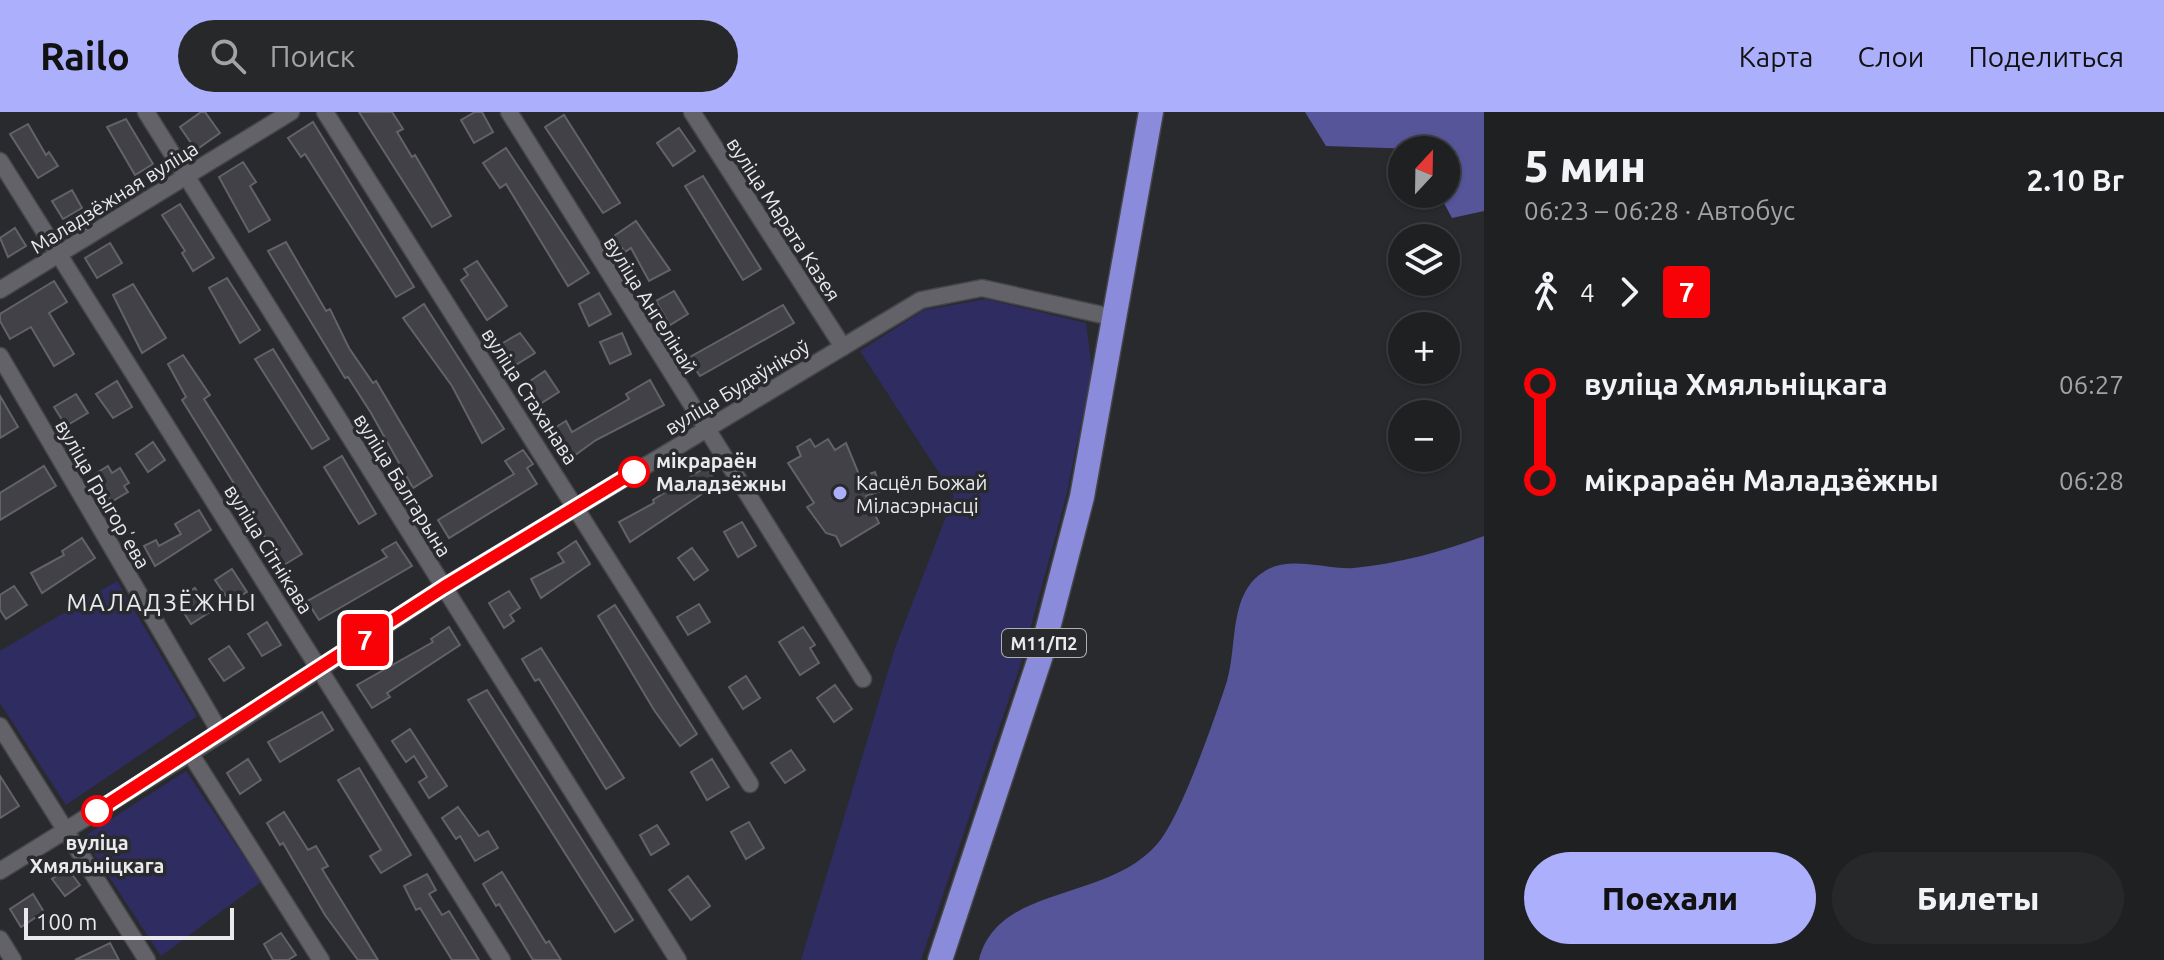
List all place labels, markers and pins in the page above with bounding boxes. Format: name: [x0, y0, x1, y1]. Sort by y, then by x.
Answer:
place label: мікрараён Маладзёжны: [656, 449, 787, 495]
marker: мікрараён Маладзёжны: [619, 457, 649, 487]
place label: Касцёл Божай Міласэрнасці: [856, 471, 987, 517]
marker: Касцёл Божай Міласэрнасці: [831, 484, 849, 502]
marker: вуліца Хмяльніцкага: [82, 796, 112, 826]
place label: вуліца Хмяльніцкага: [30, 831, 164, 877]

